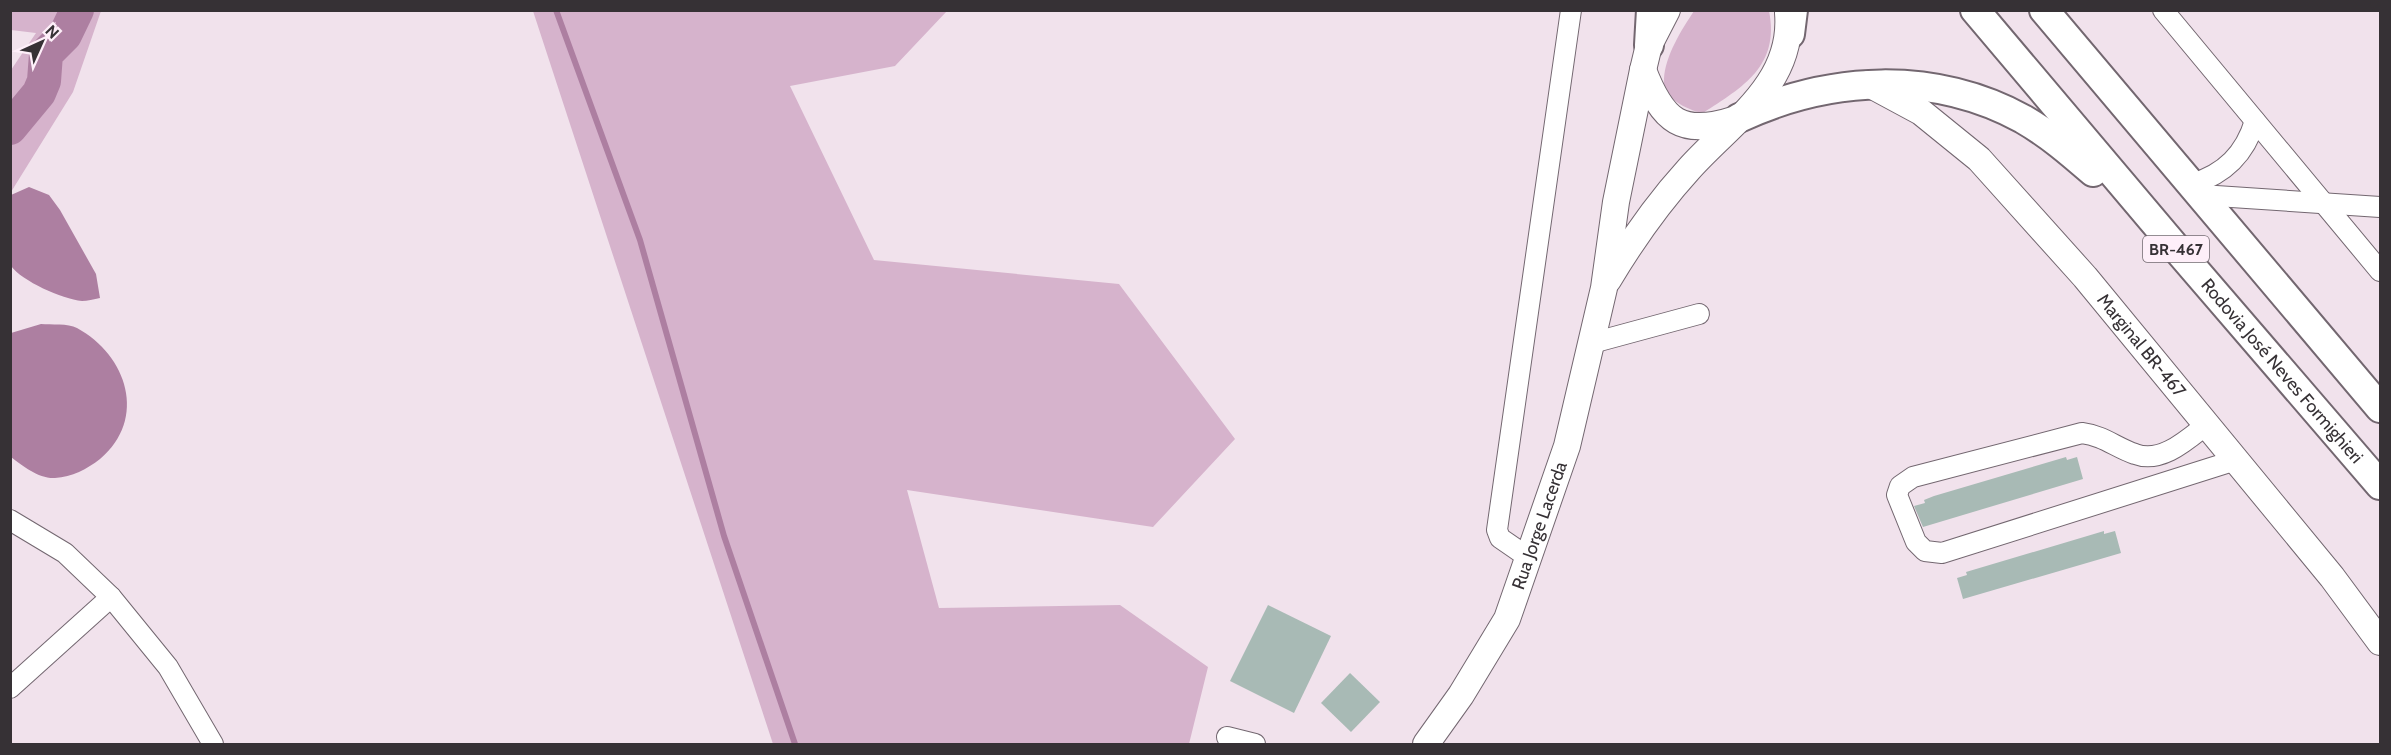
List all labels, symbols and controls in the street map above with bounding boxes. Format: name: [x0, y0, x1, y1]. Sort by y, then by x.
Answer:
north arrow: [12, 12, 72, 72]
text: N: [42, 21, 63, 42]
road number: BR-467: [2143, 236, 2209, 262]
street label: Rodovia José Neves Formighieri: [2196, 274, 2368, 468]
street label: Marginal BR-467: [2092, 289, 2190, 402]
street label: Rua Jorge Lacerda: [1507, 458, 1572, 592]

